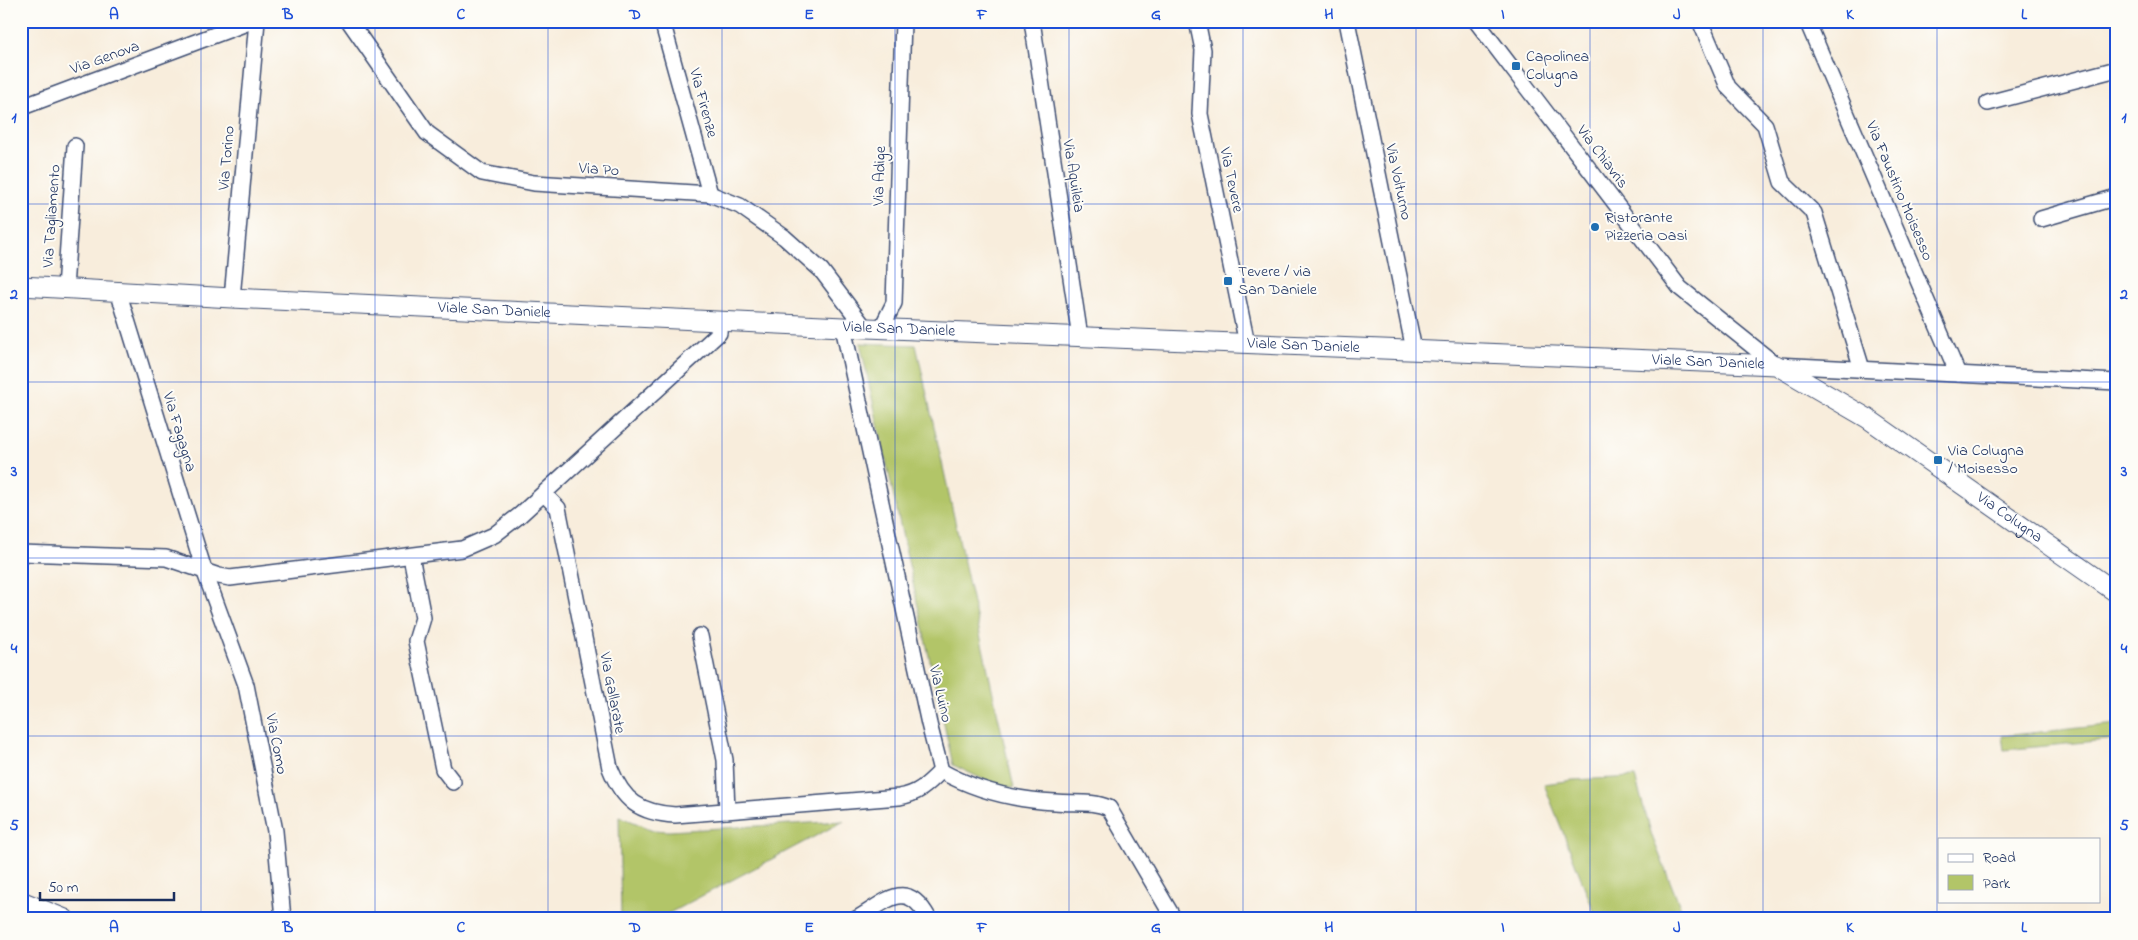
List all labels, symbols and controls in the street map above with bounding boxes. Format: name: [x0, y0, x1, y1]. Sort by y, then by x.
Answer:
text: A: [109, 3, 119, 27]
text: B: [282, 3, 294, 27]
text: C: [457, 3, 466, 27]
text: D: [628, 3, 641, 27]
text: E: [804, 3, 814, 27]
text: F: [976, 3, 988, 27]
text: G: [1151, 3, 1161, 27]
text: H: [1324, 3, 1334, 27]
text: I: [1501, 3, 1505, 27]
text: J: [1673, 3, 1681, 27]
text: K: [1846, 3, 1855, 27]
text: L: [2021, 3, 2028, 27]
street label: Via Genova: [66, 34, 143, 82]
place label: Capolinea Colugna: [1526, 45, 1589, 87]
marker: Capolinea Colugna: [1510, 60, 1522, 72]
street label: Via Firenze: [682, 65, 724, 141]
text: 1: [11, 106, 17, 130]
text: 1: [2121, 106, 2127, 130]
street label: Via Faustino Moisesso: [1858, 117, 1939, 264]
street label: Via Chiavris: [1570, 119, 1634, 194]
street label: Via Torino: [212, 125, 242, 192]
street label: Via Aquileia: [1055, 137, 1091, 214]
street label: Via Volturno: [1378, 141, 1418, 222]
street label: Via Tevere: [1212, 144, 1250, 216]
street label: Via Adige: [867, 145, 893, 207]
street label: Via Po: [577, 157, 620, 183]
street label: Via Tagliamento: [36, 163, 68, 270]
place label: Ristorante Pizzeria Oasi: [1605, 206, 1688, 248]
marker: Ristorante Pizzeria Oasi: [1589, 221, 1601, 233]
place label: Tevere / via San Daniele: [1238, 260, 1318, 302]
marker: Tevere / via San Daniele: [1222, 275, 1234, 287]
text: 2: [9, 283, 18, 307]
text: 2: [2119, 283, 2128, 307]
street label: Viale San Daniele: [436, 296, 552, 325]
street label: Viale San Daniele: [841, 315, 957, 344]
street label: Viale San Daniele: [1246, 331, 1361, 360]
street label: Viale San Daniele: [1650, 348, 1766, 377]
street label: Via Fagagna: [155, 388, 203, 475]
place label: Via Colugna / Moisesso: [1947, 439, 2024, 481]
marker: Via Colugna / Moisesso: [1932, 454, 1944, 466]
text: 3: [10, 460, 18, 484]
text: 3: [2120, 460, 2128, 484]
street label: Via Colugna: [1971, 486, 2047, 549]
text: 4: [10, 637, 18, 661]
text: 4: [2120, 637, 2128, 661]
street label: Via Gallarate: [592, 649, 632, 737]
street label: Via Luino: [922, 662, 958, 725]
street label: Via Como: [258, 710, 294, 777]
text: 5: [9, 814, 19, 838]
text: 5: [2119, 814, 2129, 838]
legend: [1938, 838, 2100, 902]
text: Road: [1983, 847, 2016, 869]
scale bar: [40, 870, 174, 902]
text: Park: [1983, 873, 2011, 895]
text: 50 m: [48, 877, 79, 899]
text: A: [109, 916, 119, 940]
text: B: [282, 916, 294, 940]
text: C: [457, 916, 466, 940]
text: D: [628, 916, 641, 940]
text: E: [804, 916, 814, 940]
text: F: [976, 916, 988, 940]
text: G: [1151, 916, 1161, 940]
text: H: [1324, 916, 1334, 940]
text: I: [1501, 916, 1505, 940]
text: J: [1673, 916, 1681, 940]
text: K: [1846, 916, 1855, 940]
text: L: [2021, 916, 2028, 940]

